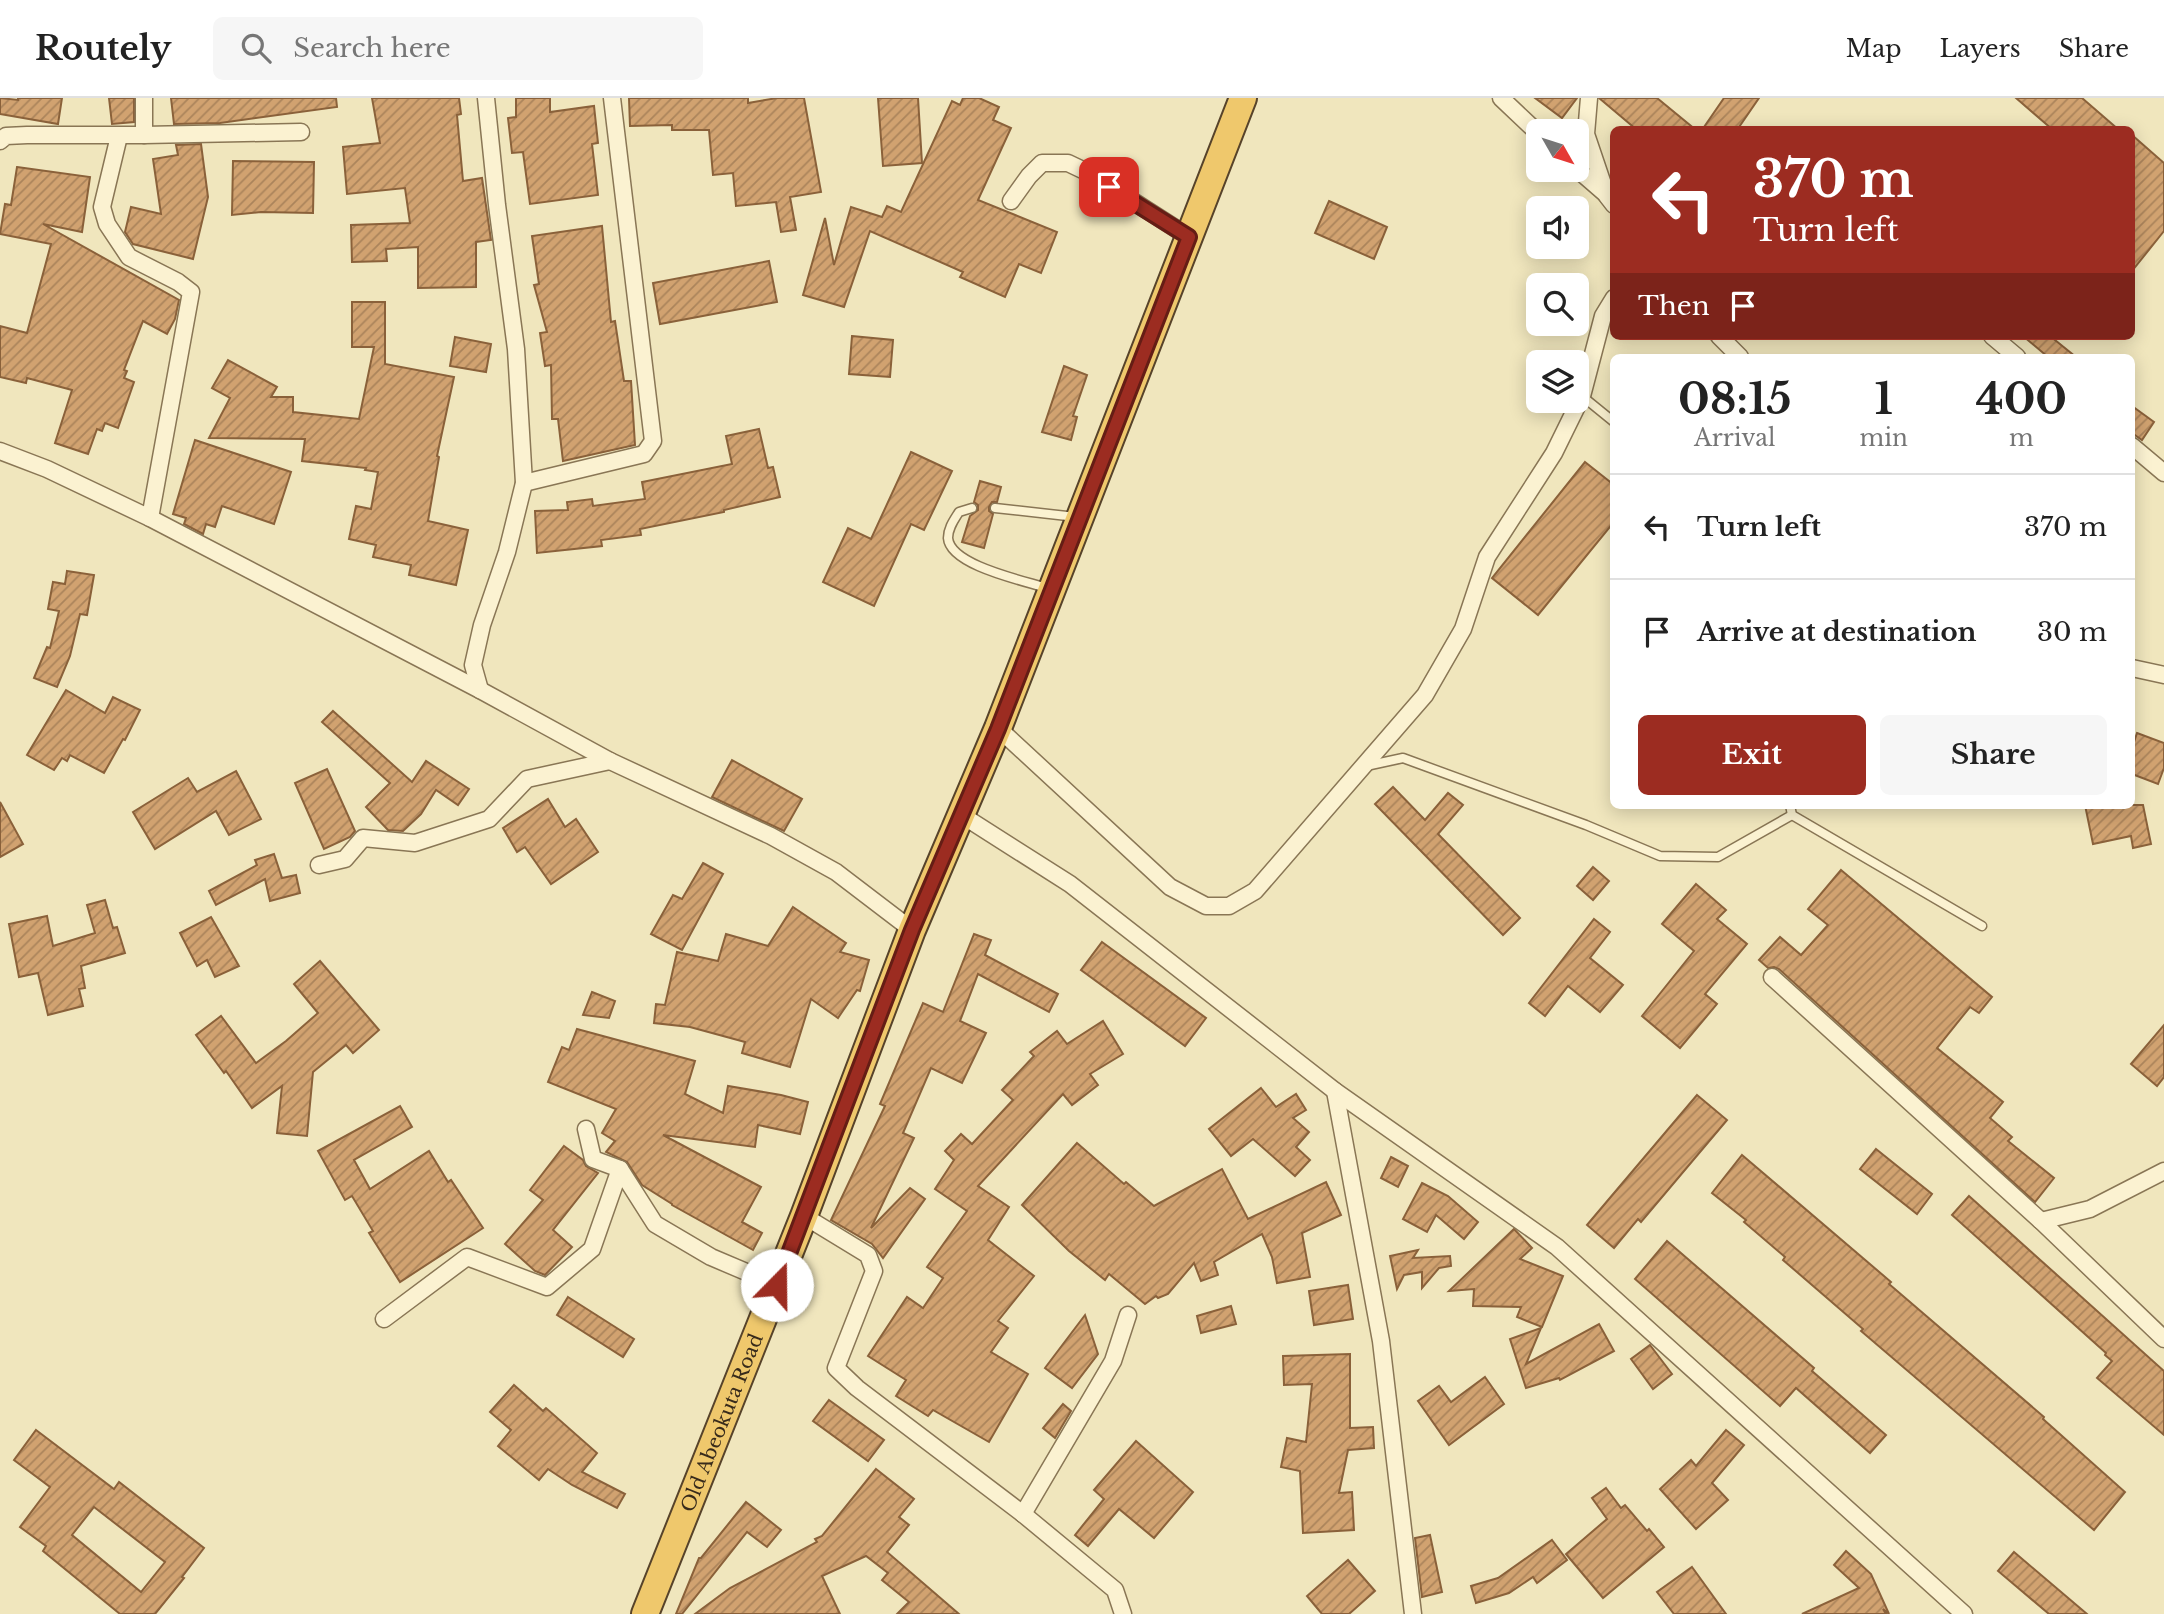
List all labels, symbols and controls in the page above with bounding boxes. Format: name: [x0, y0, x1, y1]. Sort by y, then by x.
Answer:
search box: [213, 17, 703, 80]
text: Routely: [35, 28, 171, 69]
icon: search: [237, 29, 275, 67]
text: Search here: [293, 32, 451, 64]
text: Map: [1846, 34, 1902, 63]
text: Layers: [1940, 34, 2021, 63]
text: Share: [2059, 34, 2129, 63]
north arrow: [1526, 119, 1589, 182]
map controls: [1526, 119, 1589, 413]
text: 370 m: [1753, 149, 1914, 210]
icon: left: [1638, 154, 1729, 245]
pin: [1079, 157, 1139, 217]
icon: arrive: [1090, 168, 1128, 206]
button: sound: [1526, 196, 1589, 259]
text: Turn left: [1753, 210, 1899, 250]
button: search: [1526, 273, 1589, 336]
icon: arrive: [1724, 287, 1762, 325]
text: Then: [1638, 290, 1710, 322]
button: layers: [1526, 350, 1589, 413]
text: 08:15: [1678, 373, 1792, 425]
text: 1: [1875, 373, 1893, 425]
text: 400: [1976, 373, 2067, 425]
text: Arrival: [1694, 424, 1775, 452]
text: min: [1859, 424, 1908, 452]
text: m: [2009, 424, 2034, 452]
icon: left: [1638, 508, 1676, 546]
text: Turn left: [1697, 511, 1821, 543]
text: 370 m: [2024, 511, 2107, 543]
icon: arrive: [1638, 613, 1676, 651]
text: Arrive at destination: [1697, 616, 1977, 648]
text: 30 m: [2037, 616, 2107, 648]
button: Exit: [1638, 715, 1866, 795]
button: Share: [1880, 715, 2107, 795]
position arrow: [740, 1248, 814, 1322]
street label: Old Abeokuta Road: [676, 1330, 768, 1515]

